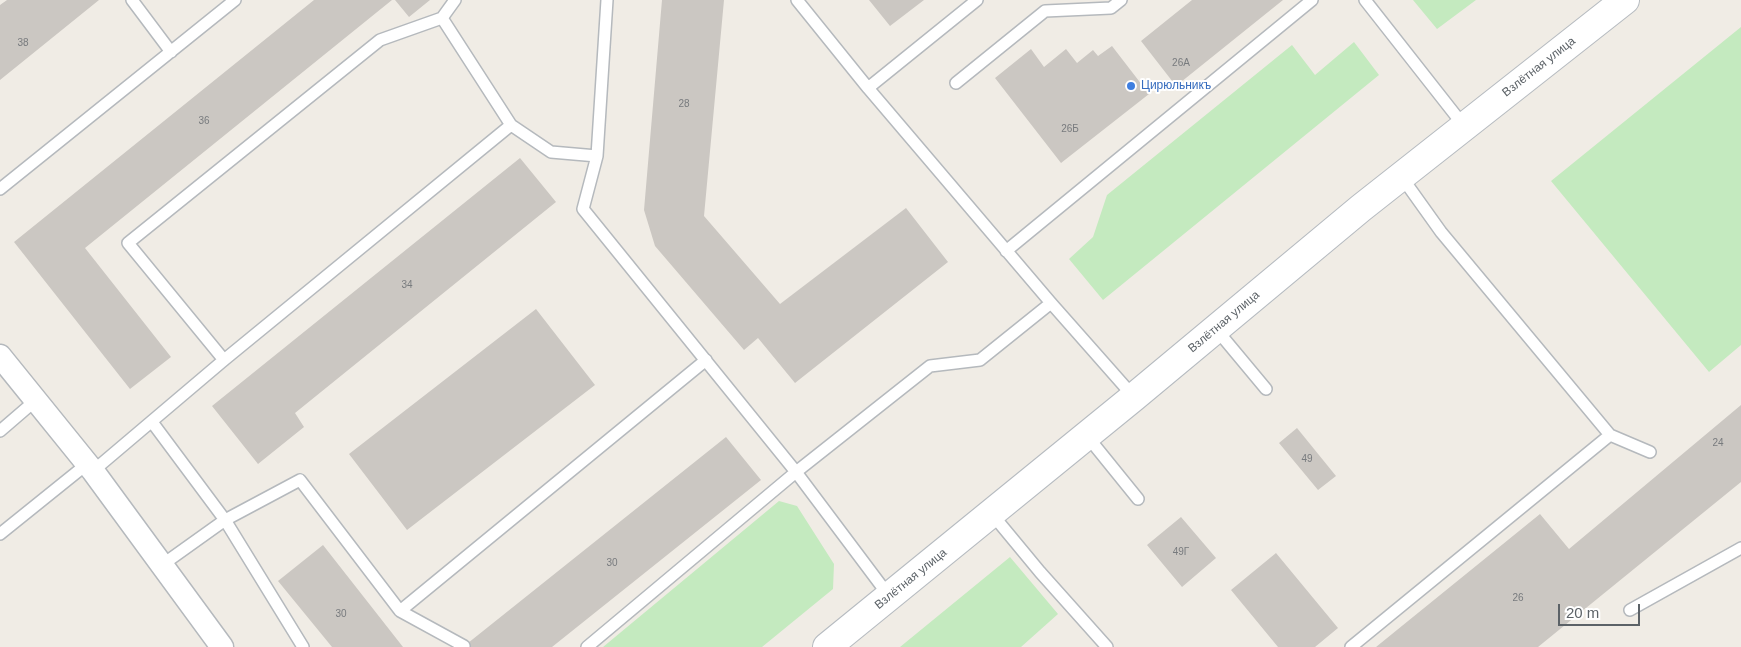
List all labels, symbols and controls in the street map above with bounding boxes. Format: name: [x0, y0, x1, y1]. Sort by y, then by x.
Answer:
street label: Взлётная улица: [1500, 34, 1578, 100]
house number: 38: [17, 37, 29, 49]
house number: 26А: [1172, 57, 1190, 69]
place label: Цирюльникъ: [1141, 79, 1211, 93]
marker: Цирюльникъ: [1125, 80, 1137, 92]
house number: 28: [678, 98, 690, 110]
house number: 36: [198, 115, 210, 127]
house number: 26Б: [1061, 123, 1079, 135]
house number: 34: [401, 279, 413, 291]
street label: Взлётная улица: [1185, 288, 1263, 356]
house number: 24: [1712, 437, 1724, 449]
house number: 49: [1301, 453, 1313, 465]
street label: Взлётная улица: [872, 546, 950, 612]
house number: 49Г: [1173, 546, 1189, 558]
house number: 30: [606, 557, 618, 569]
house number: 26: [1512, 592, 1524, 604]
scale bar: [1561, 594, 1644, 626]
text: 20 m: [1566, 604, 1599, 621]
house number: 30: [335, 608, 347, 620]

